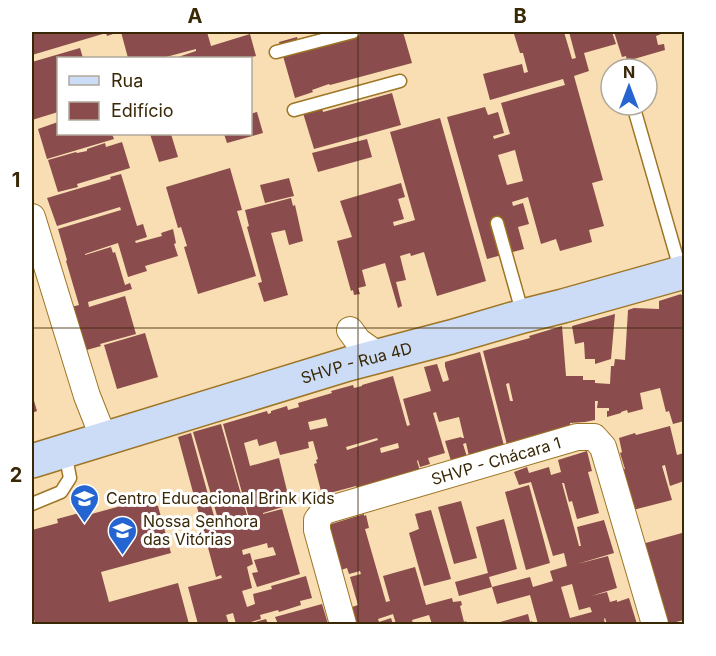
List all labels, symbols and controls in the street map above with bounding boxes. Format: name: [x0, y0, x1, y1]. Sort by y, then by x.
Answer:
text: A: [188, 4, 203, 28]
text: B: [513, 4, 527, 28]
legend: [57, 57, 252, 135]
north arrow: [599, 57, 659, 117]
text: N: [623, 62, 635, 82]
text: Rua: [111, 70, 143, 91]
text: Edifício: [111, 100, 174, 121]
text: 1: [12, 168, 20, 192]
street label: SHVP - Rua 4D: [298, 338, 414, 388]
street label: SHVP - Chácara 1: [429, 432, 563, 489]
text: 2: [10, 463, 22, 487]
school or university icon: Centro Educacional Brink Kids: [69, 482, 101, 524]
place label: Centro Educacional Brink Kids: [106, 488, 335, 508]
place label: Nossa Senhora das Vitórias: [143, 511, 258, 549]
school or university icon: Nossa Senhora das Vitórias: [106, 514, 138, 556]

